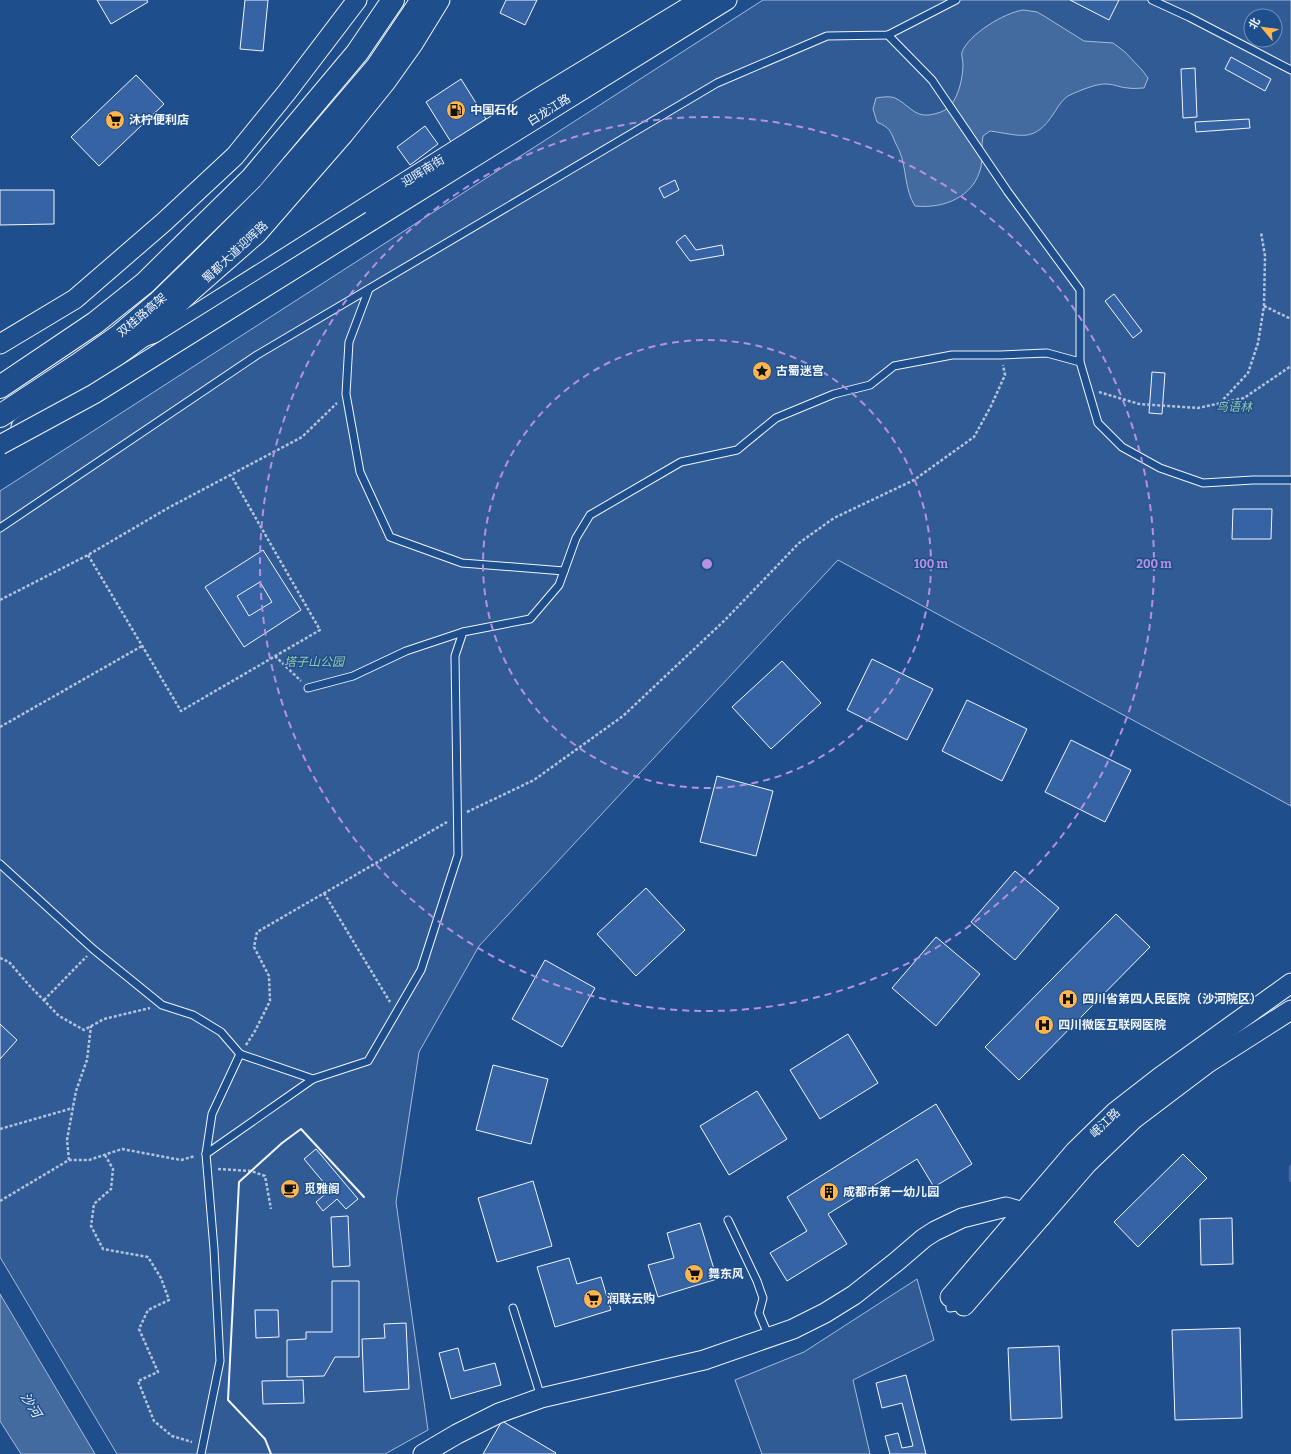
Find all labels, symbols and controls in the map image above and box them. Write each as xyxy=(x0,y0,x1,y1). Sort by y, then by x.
north arrow xyxy=(1243,8,1283,48)
text: 北 xyxy=(1246,15,1263,31)
street label: 白龙江路 xyxy=(525,91,573,129)
fuel station icon: 中国石化 xyxy=(445,99,467,121)
place label: 中国石化 xyxy=(470,103,518,117)
supermarket icon: 沐柠便利店 xyxy=(104,109,126,131)
place label: 沐柠便利店 xyxy=(129,113,189,127)
street label: 迎晖南街 xyxy=(399,152,447,190)
street label: 蜀都大道迎晖路 xyxy=(200,218,270,286)
street label: 双桂路高架 xyxy=(115,290,169,340)
place icon: 古蜀迷宫 xyxy=(751,360,773,382)
place label: 古蜀迷宫 xyxy=(776,364,824,378)
park label: 鸟语林 xyxy=(1216,400,1254,414)
centre of rings xyxy=(700,557,714,571)
text: 100 m xyxy=(914,557,949,571)
text: 200 m xyxy=(1136,557,1172,571)
park label: 塔子山公园 xyxy=(284,655,346,669)
hospital icon: 四川省第四人民医院（沙河院区） xyxy=(1057,988,1079,1010)
place label: 四川省第四人民医院（沙河院区） xyxy=(1082,992,1262,1006)
hospital icon: 四川微医互联网医院 xyxy=(1033,1014,1055,1036)
place label: 四川微医互联网医院 xyxy=(1058,1018,1166,1032)
street label: 岷江路 xyxy=(1087,1106,1123,1140)
cafe icon: 觅雅阁 xyxy=(279,1178,301,1200)
building icon: 成都市第一幼儿园 xyxy=(818,1181,840,1203)
place label: 觅雅阁 xyxy=(304,1182,340,1196)
place label: 成都市第一幼儿园 xyxy=(843,1185,939,1199)
supermarket icon: 舞东风 xyxy=(683,1263,705,1285)
place label: 舞东风 xyxy=(708,1267,744,1281)
supermarket icon: 润联云购 xyxy=(582,1288,604,1310)
place label: 润联云购 xyxy=(607,1292,655,1306)
water label: 沙河 xyxy=(18,1390,46,1423)

